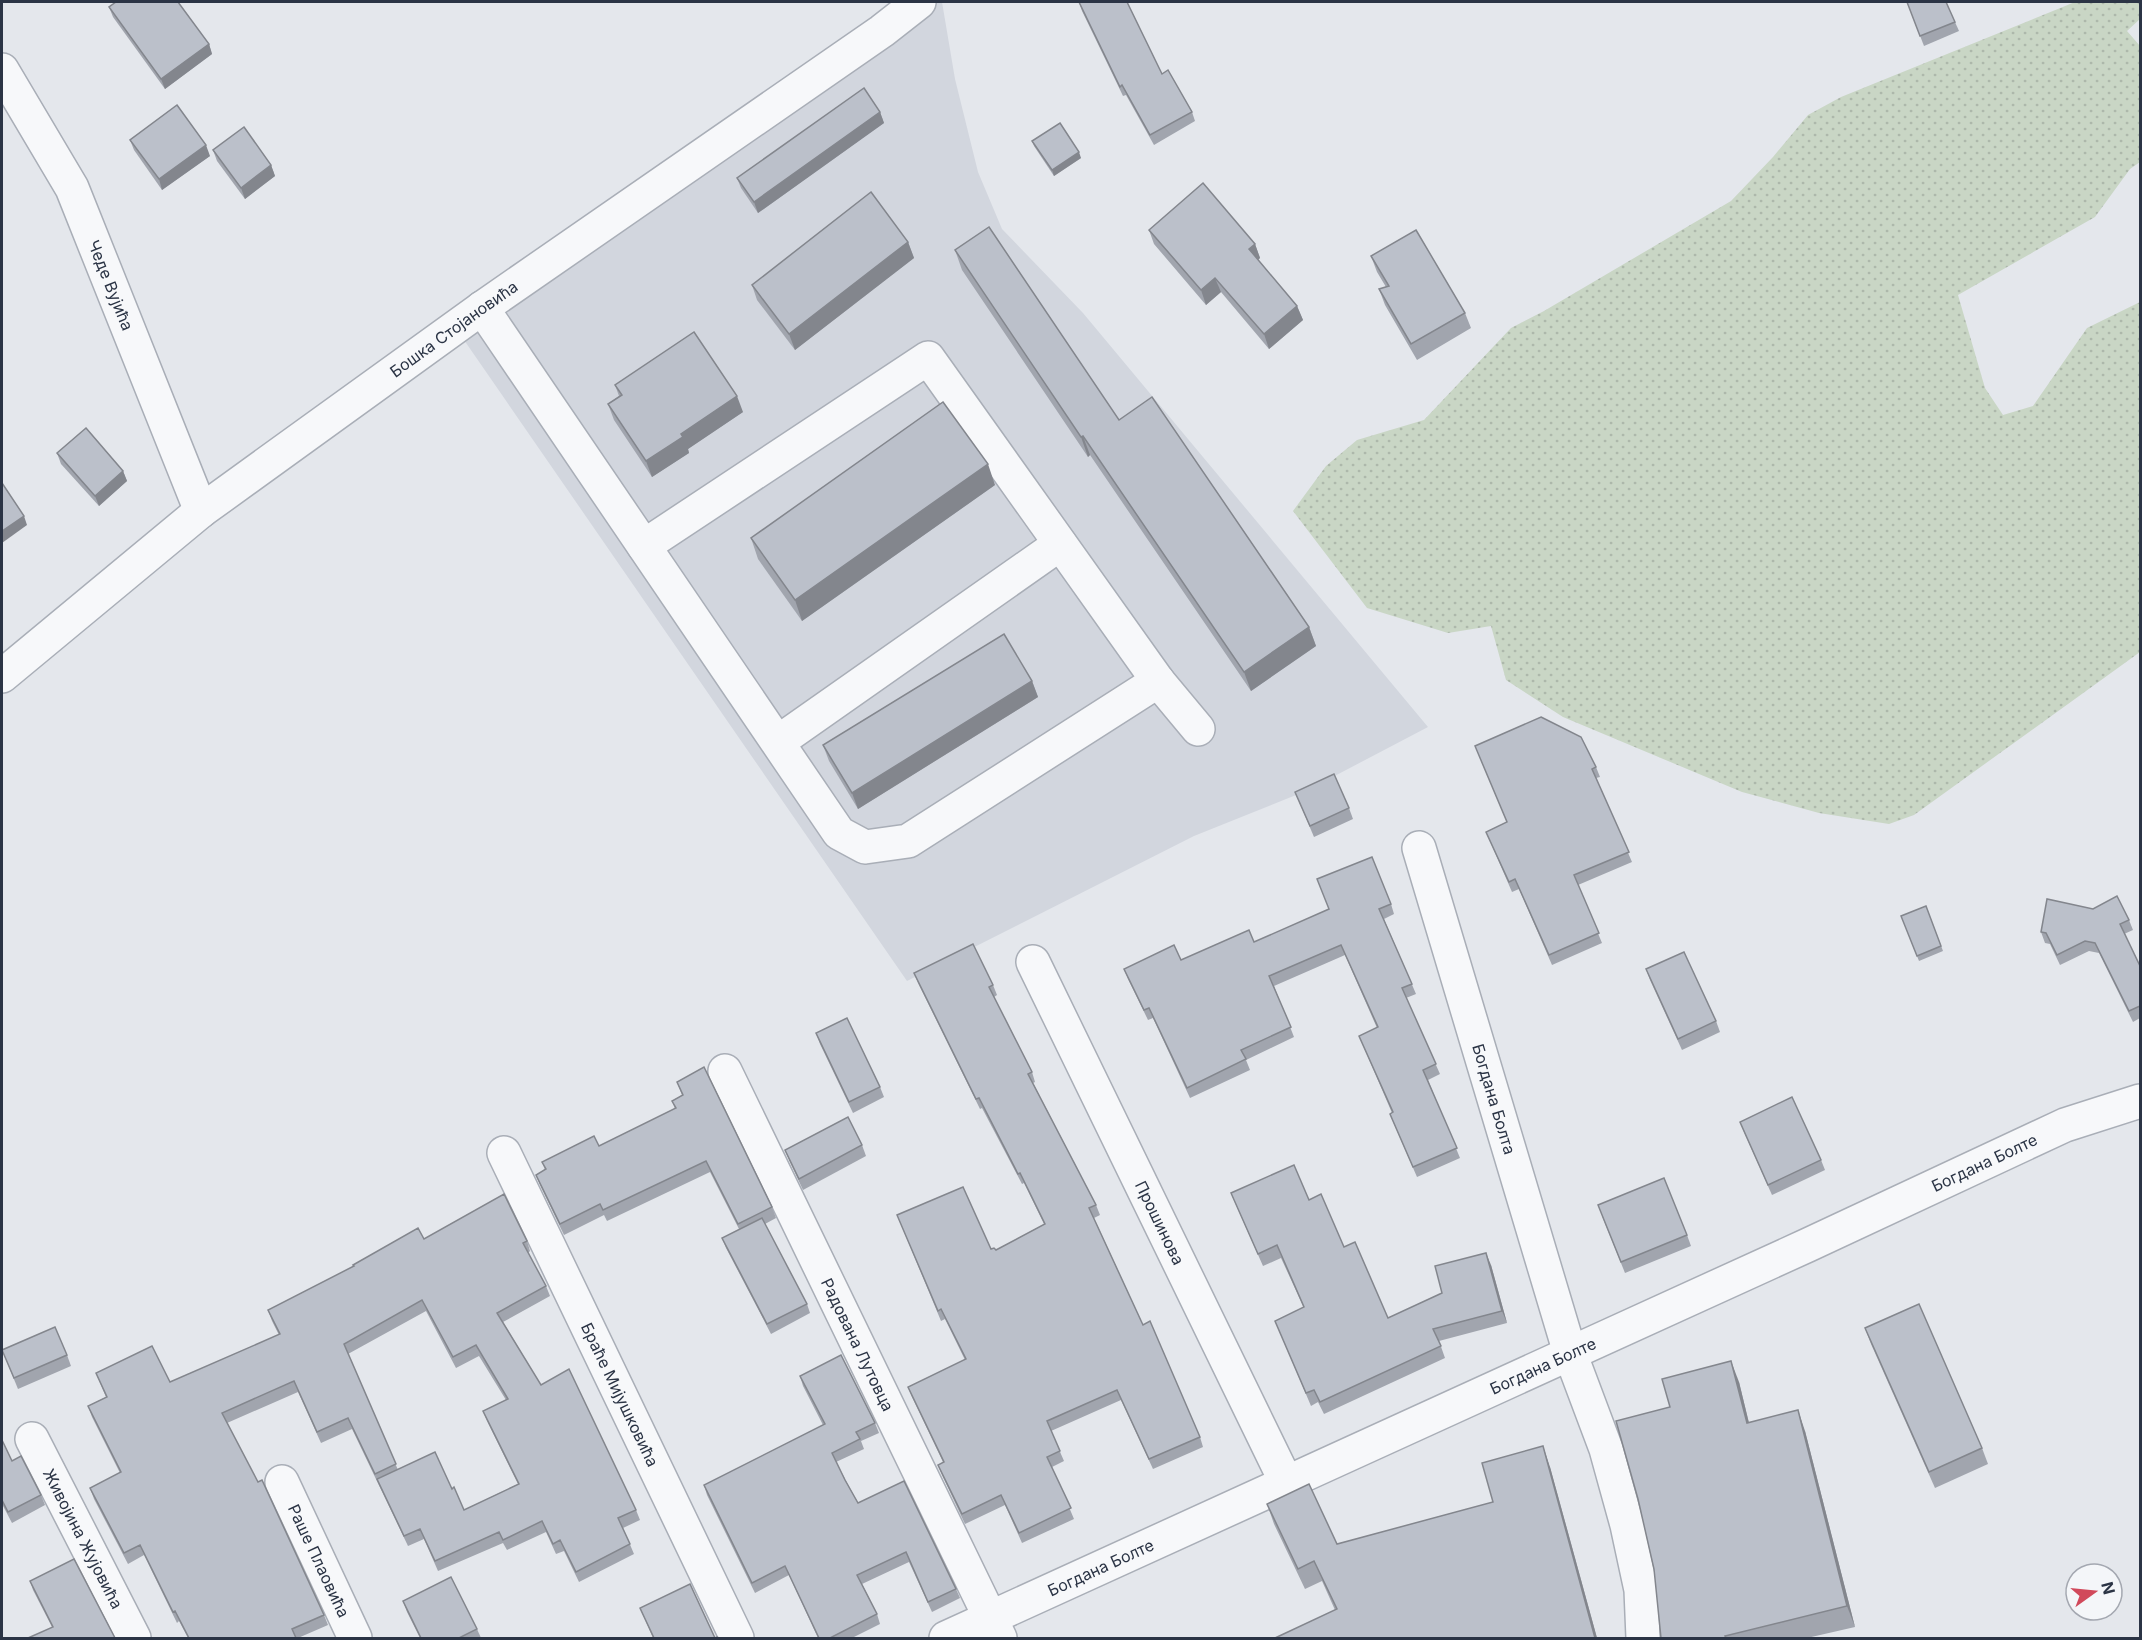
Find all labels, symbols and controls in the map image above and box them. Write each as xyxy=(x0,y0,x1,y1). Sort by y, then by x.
street label: Чеде Вујића xyxy=(84,237,138,333)
street label: Бошка Стојановића xyxy=(386,276,522,381)
street label: Богдана Болта xyxy=(1468,1041,1520,1157)
street label: Богдана Болте xyxy=(1928,1129,2040,1196)
street label: Прошинова xyxy=(1131,1177,1189,1268)
street label: Радована Лутовца xyxy=(817,1275,898,1414)
street label: Браће Мијушковића xyxy=(577,1319,663,1470)
street label: Богдана Болте xyxy=(1487,1333,1599,1399)
street label: Живојина Жујовића xyxy=(39,1465,127,1612)
street label: Раше Плаовића xyxy=(284,1501,354,1621)
street label: Богдана Болте xyxy=(1044,1535,1157,1600)
north arrow xyxy=(2064,1562,2124,1622)
text: N xyxy=(2097,1580,2120,1597)

